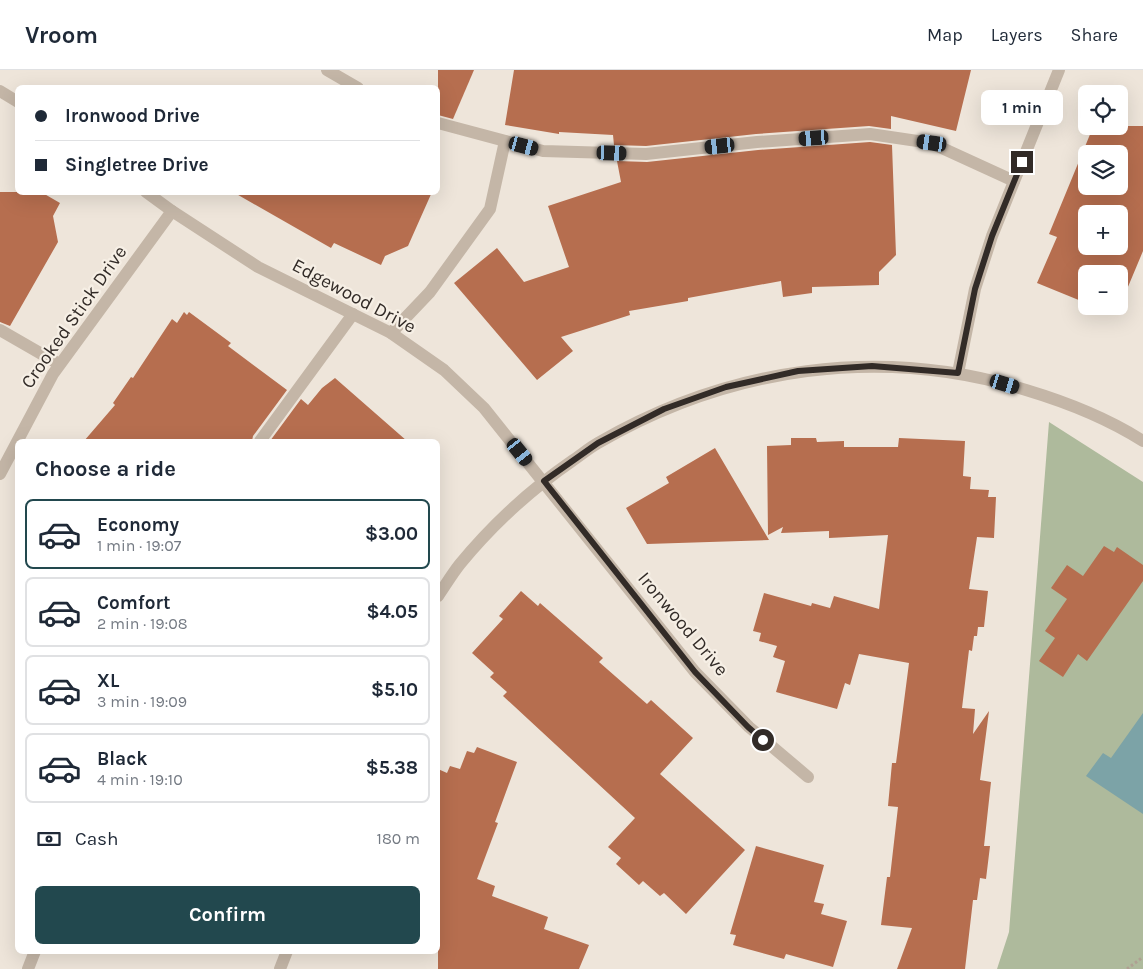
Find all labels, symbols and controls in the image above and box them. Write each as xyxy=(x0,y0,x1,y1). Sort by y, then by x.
text: Vroom xyxy=(25,21,98,49)
text: Map xyxy=(927,24,963,46)
text: Layers xyxy=(991,24,1043,46)
text: Share xyxy=(1071,24,1118,46)
map controls xyxy=(1078,85,1128,315)
button: locate xyxy=(1078,85,1128,135)
callout: 1 min xyxy=(981,89,1063,124)
text: 1 min xyxy=(1002,98,1042,117)
text: Ironwood Drive xyxy=(65,105,200,127)
car xyxy=(798,129,829,147)
car xyxy=(916,133,947,153)
car xyxy=(507,135,540,157)
car xyxy=(704,137,735,155)
car xyxy=(596,145,627,161)
button: layers xyxy=(1078,145,1128,195)
route end xyxy=(1011,151,1033,173)
text: Singletree Drive xyxy=(65,154,209,176)
button: + xyxy=(1078,205,1128,255)
street label: Crooked Stick Drive xyxy=(16,241,132,393)
street label: Edgewood Drive xyxy=(288,254,420,338)
button: − xyxy=(1078,265,1128,315)
car xyxy=(988,372,1021,396)
car xyxy=(504,436,535,468)
text: Choose a ride xyxy=(35,456,176,482)
icon: car xyxy=(37,512,82,557)
text: Economy xyxy=(97,514,179,536)
text: $3.00 xyxy=(365,523,418,545)
text: 1 min · 19:07 xyxy=(97,536,181,555)
street label: Ironwood Drive xyxy=(633,568,733,680)
icon: car xyxy=(37,590,82,635)
text: Comfort xyxy=(97,592,171,614)
text: $4.05 xyxy=(366,601,418,623)
text: 2 min · 19:08 xyxy=(97,614,188,633)
icon: car xyxy=(37,668,82,713)
text: XL xyxy=(97,670,119,692)
text: $5.10 xyxy=(371,679,418,701)
text: 3 min · 19:09 xyxy=(97,692,187,711)
route start xyxy=(752,729,774,751)
icon: car xyxy=(37,746,82,791)
text: Black xyxy=(97,748,148,770)
text: $5.38 xyxy=(366,757,418,779)
text: 4 min · 19:10 xyxy=(97,770,183,789)
icon: cash xyxy=(35,825,63,853)
text: Cash xyxy=(75,828,119,850)
text: 180 m xyxy=(377,829,420,848)
button: Confirm xyxy=(35,886,420,944)

